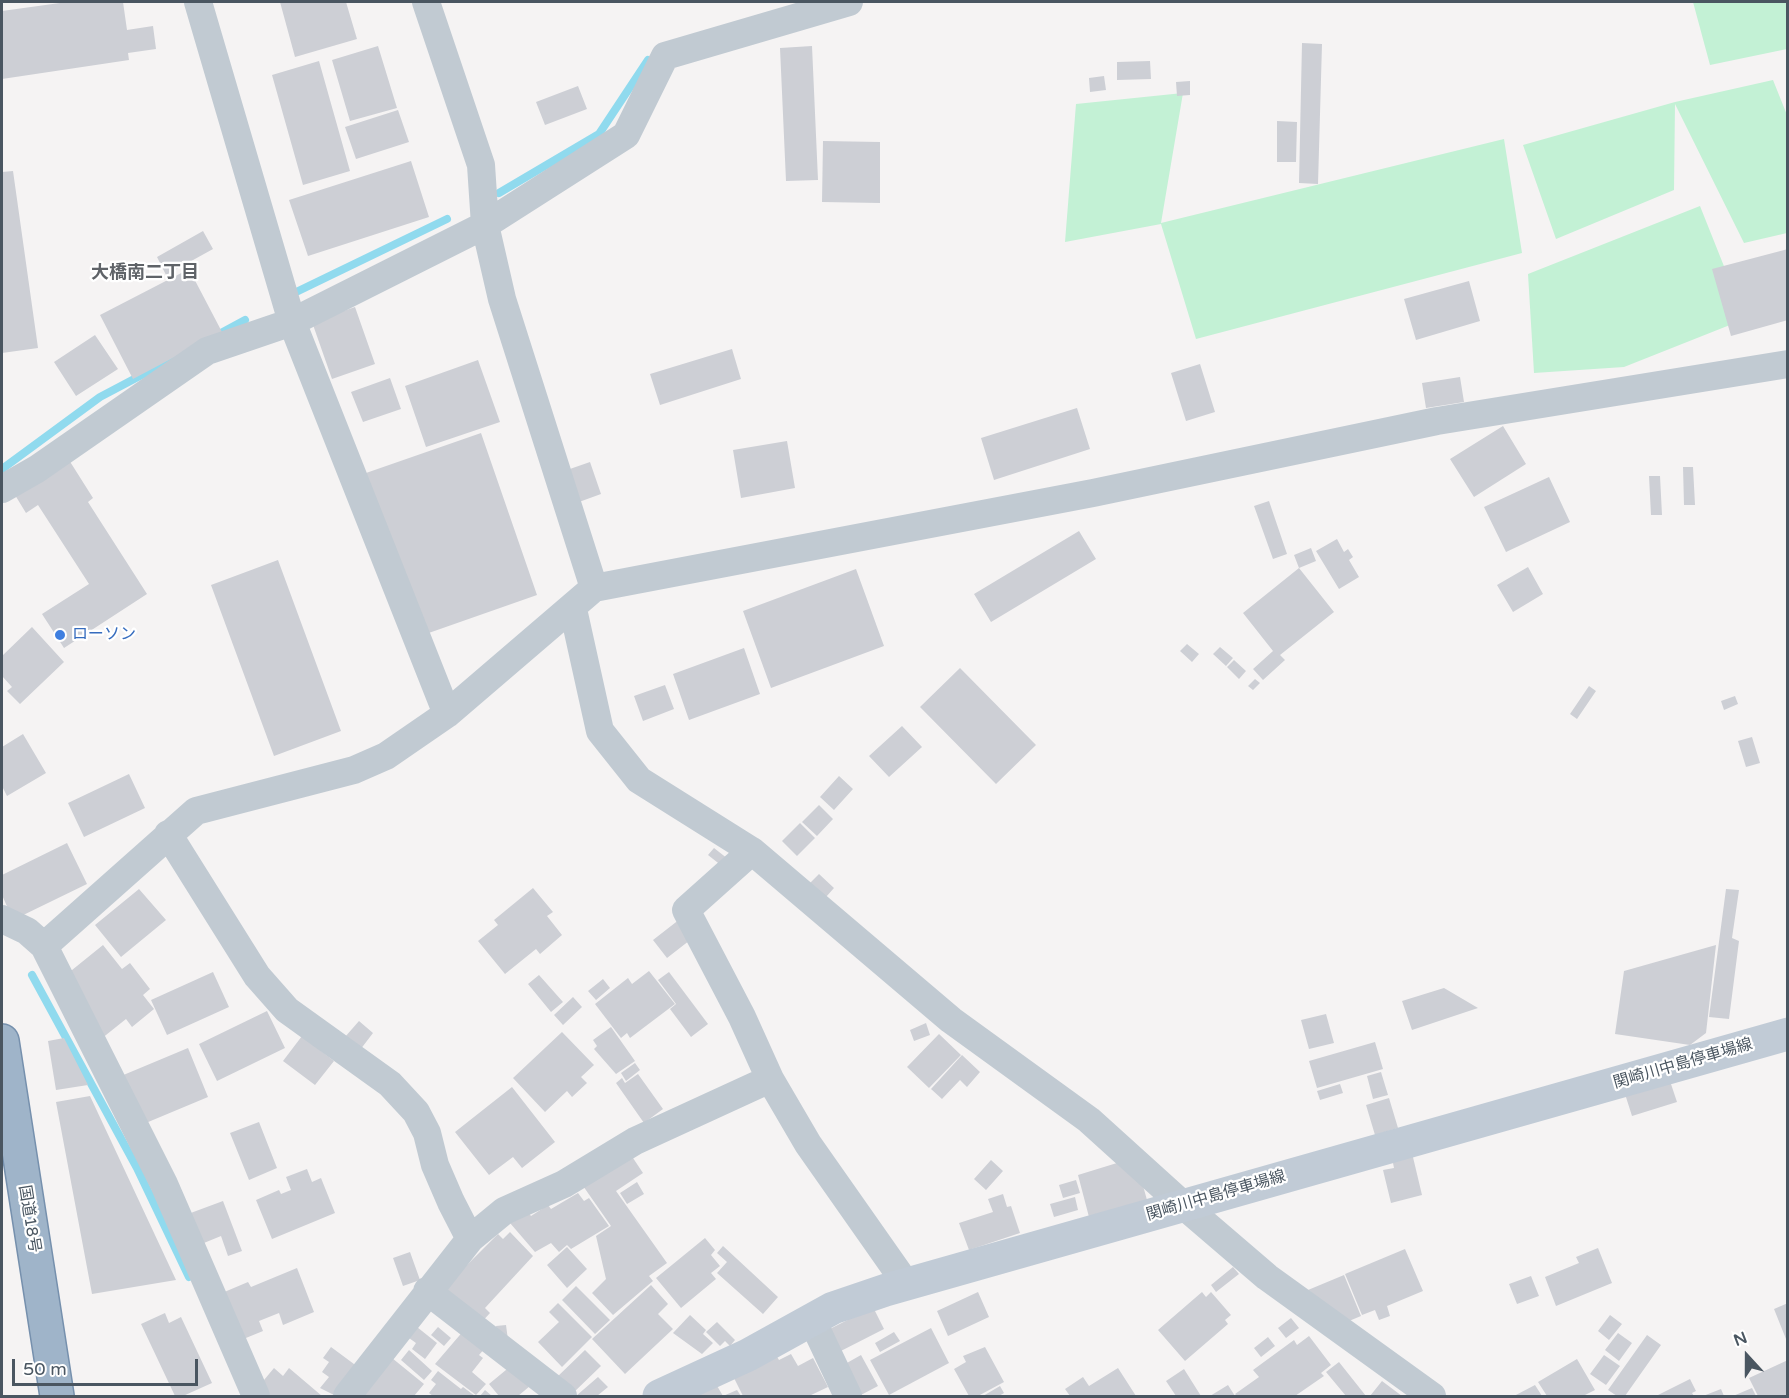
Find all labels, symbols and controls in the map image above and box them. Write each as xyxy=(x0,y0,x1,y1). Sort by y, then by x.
district label: 大橋南二丁目 xyxy=(91,262,199,284)
place label: ローソン xyxy=(72,625,136,645)
marker: ローソン xyxy=(53,628,67,642)
street label: 関崎川中島停車場線 xyxy=(1611,1035,1755,1093)
street label: 関崎川中島停車場線 xyxy=(1144,1167,1288,1225)
street label: 国道18号 xyxy=(14,1184,44,1254)
north arrow xyxy=(1717,1326,1777,1386)
text: N xyxy=(1731,1328,1750,1351)
scale bar xyxy=(15,1347,201,1385)
text: 50 m xyxy=(23,1358,67,1380)

